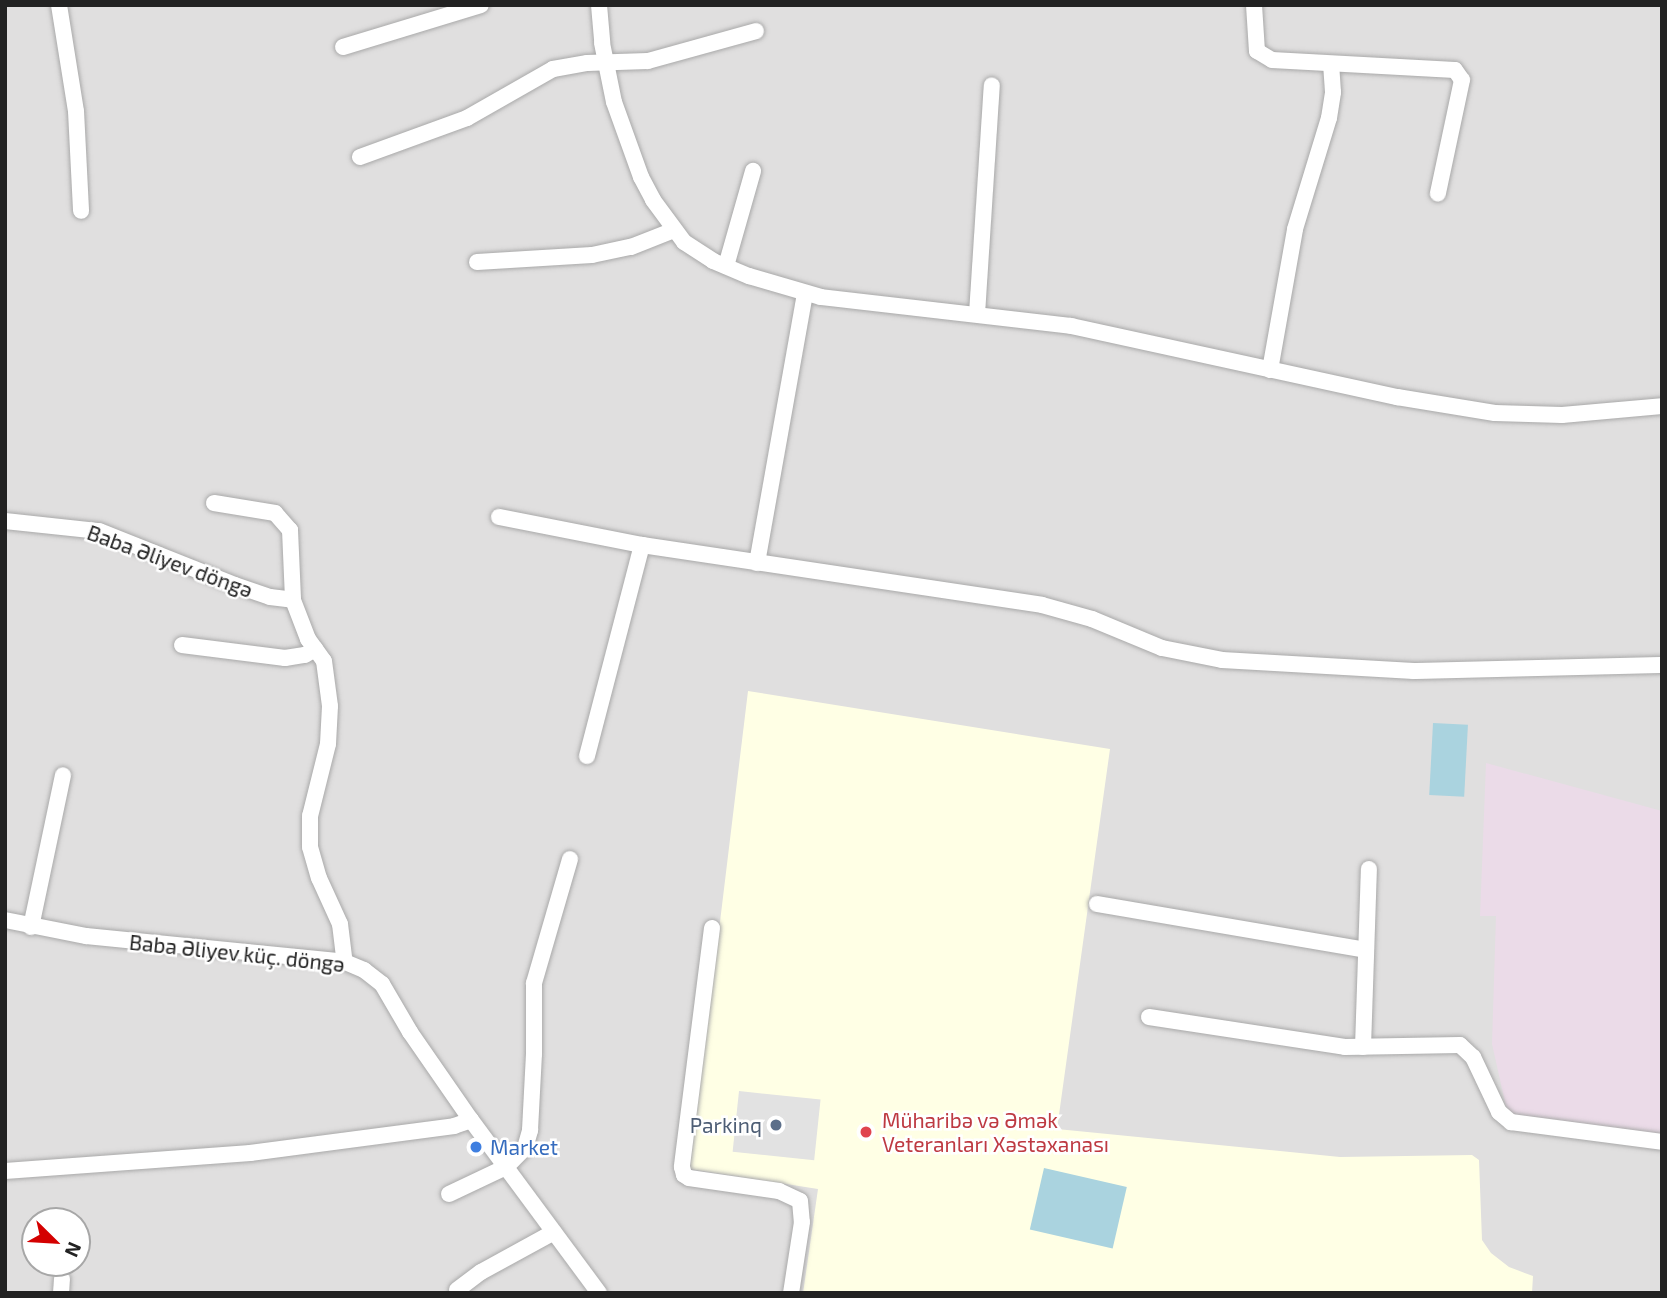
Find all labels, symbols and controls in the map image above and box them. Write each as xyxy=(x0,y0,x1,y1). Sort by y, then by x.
street label: Baba Əliyev döngə xyxy=(84,519,256,603)
street label: Baba Əliyev küç. döngə xyxy=(128,929,346,977)
place label: Müharibə və Əmək Veteranları Xəstəxanası xyxy=(882,1107,1109,1157)
place label: Parkinq xyxy=(690,1112,762,1138)
marker: Parkinq xyxy=(768,1117,784,1133)
marker: Müharibə və Əmək Veteranları Xəstəxanası xyxy=(856,1122,876,1142)
place label: Market xyxy=(490,1134,558,1160)
marker: Market xyxy=(468,1139,484,1155)
north arrow xyxy=(21,1207,91,1277)
text: N xyxy=(61,1239,87,1261)

